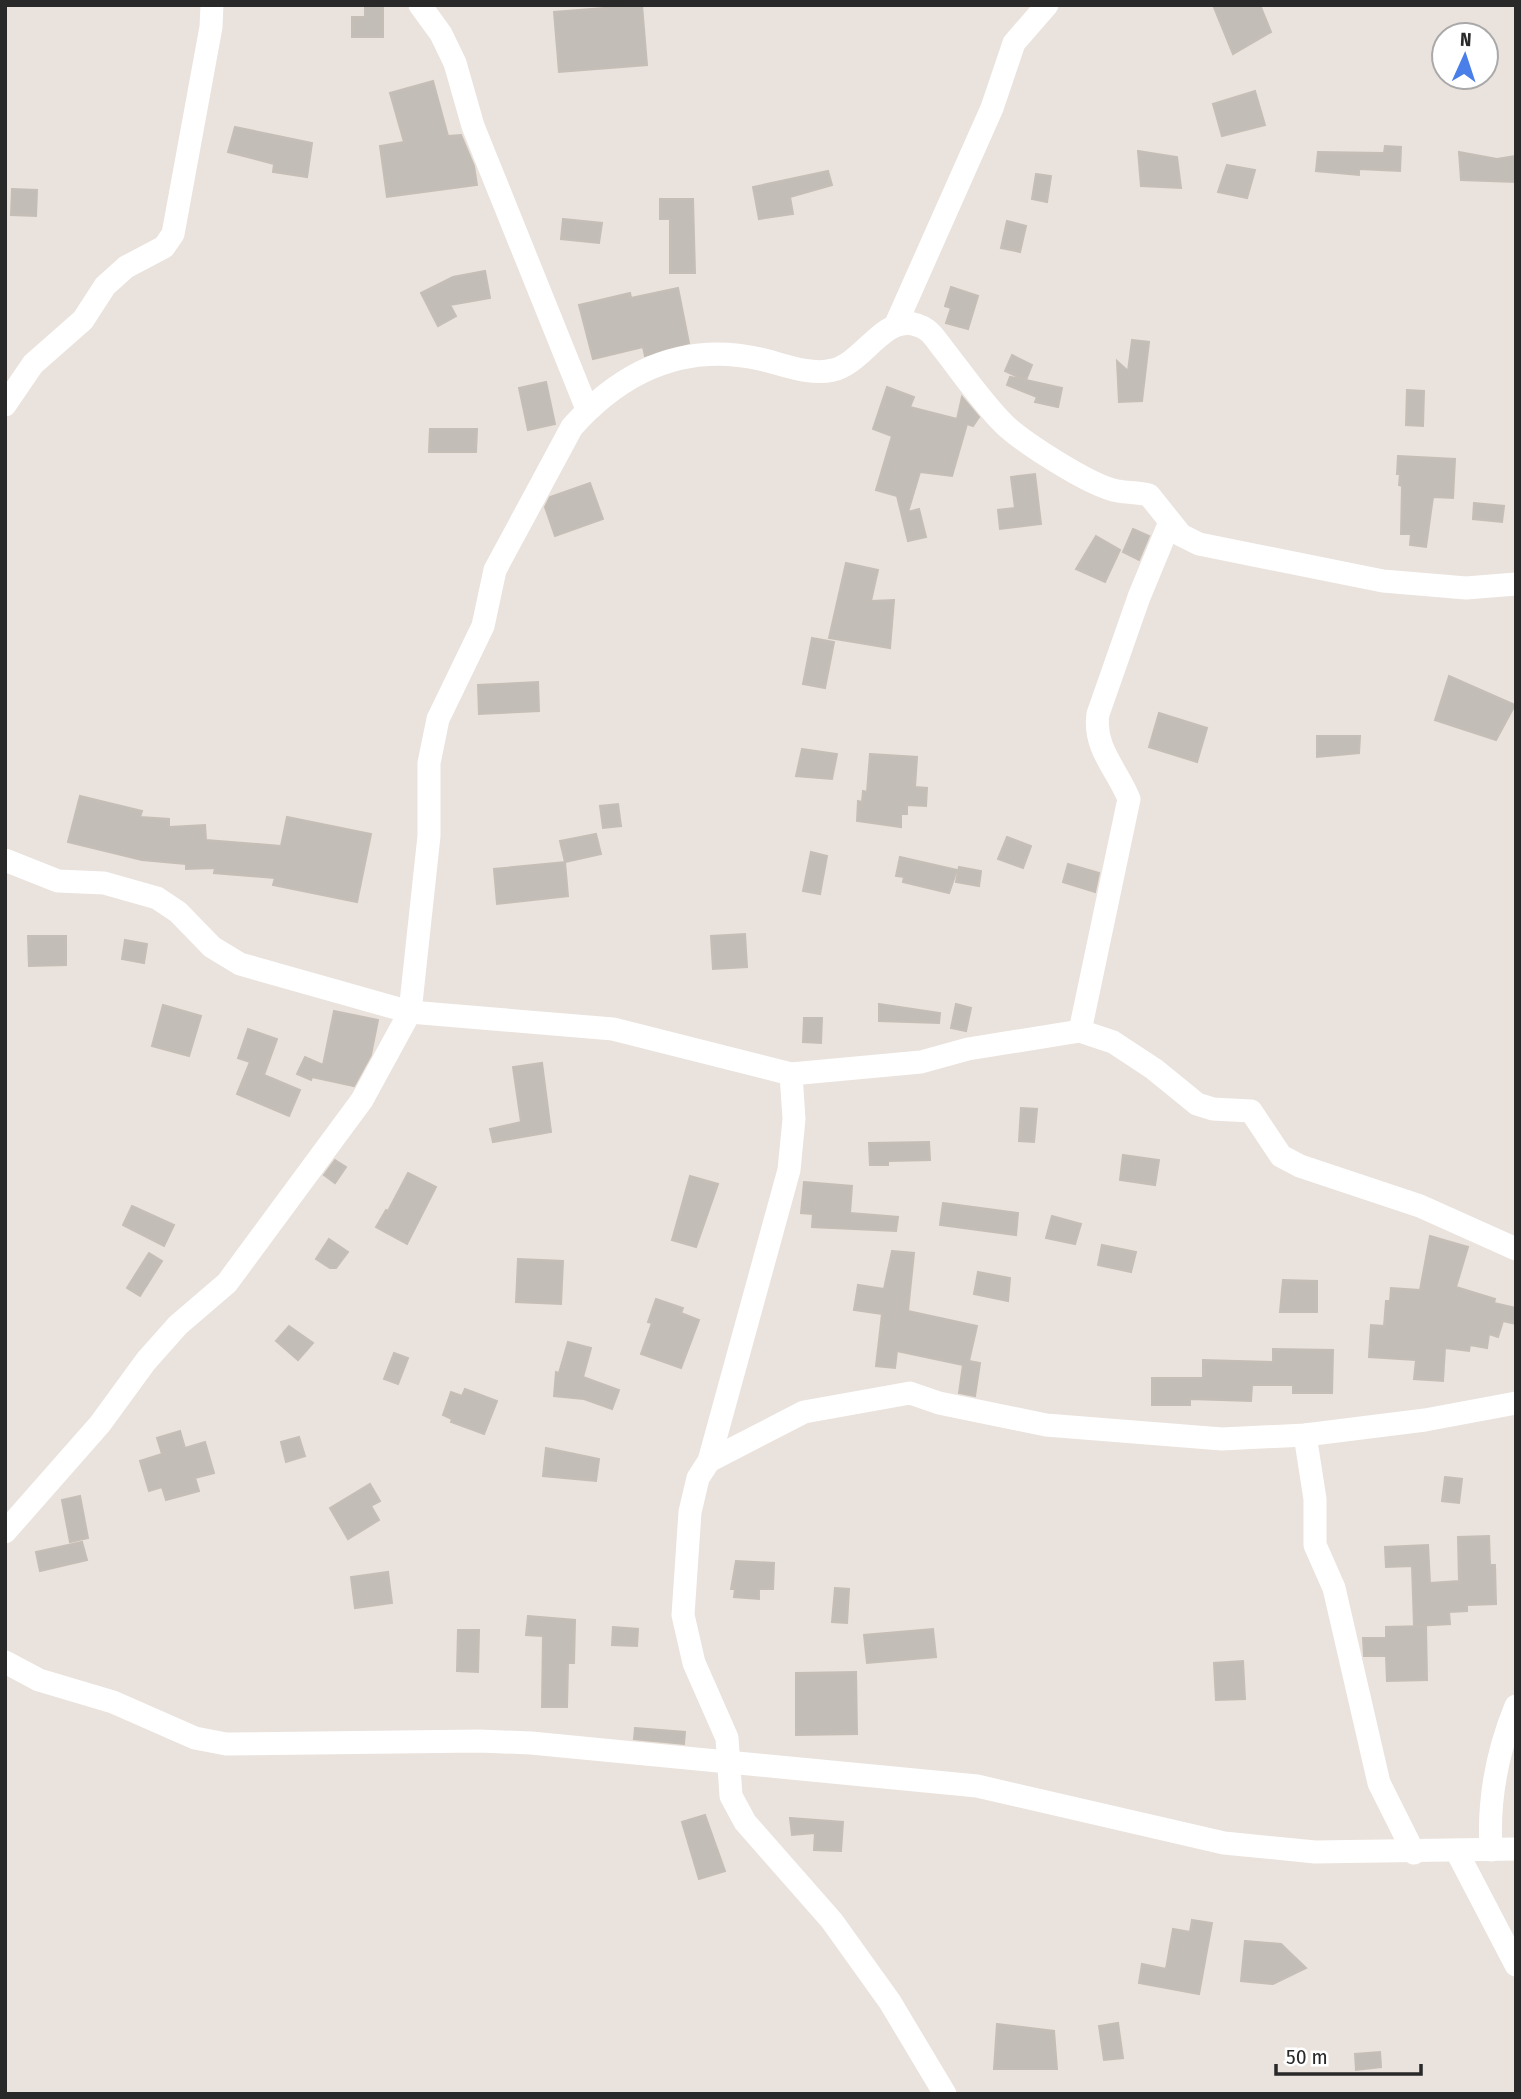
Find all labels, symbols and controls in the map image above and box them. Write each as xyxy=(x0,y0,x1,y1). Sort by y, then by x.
north arrow xyxy=(1430,21,1500,91)
text: N xyxy=(1460,28,1472,51)
scale bar xyxy=(1276,2032,1421,2076)
text: 50 m xyxy=(1286,2044,1328,2070)

